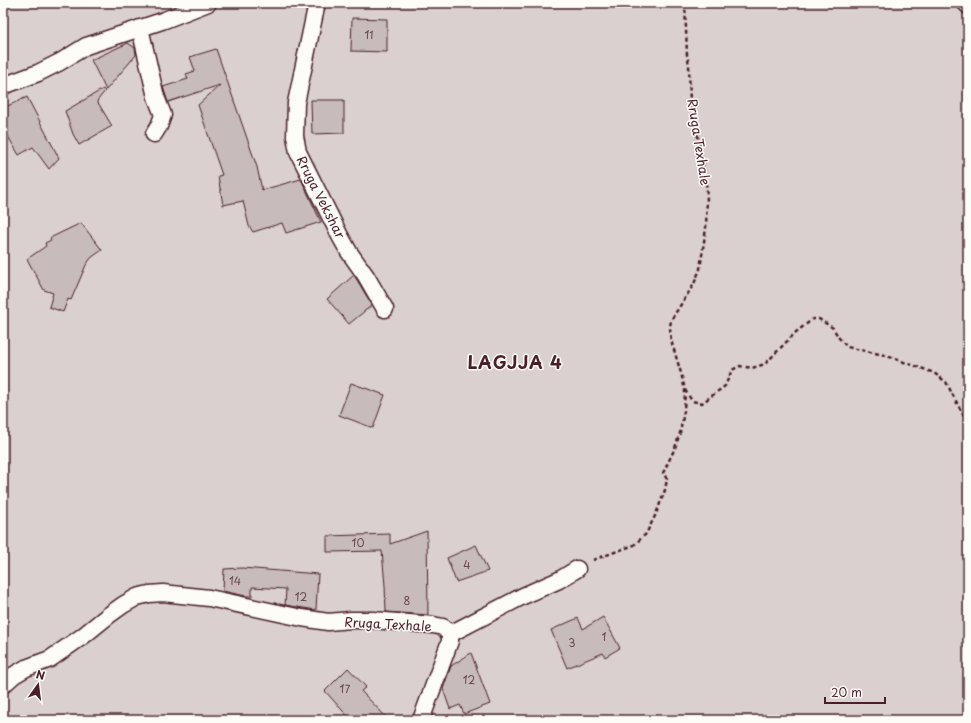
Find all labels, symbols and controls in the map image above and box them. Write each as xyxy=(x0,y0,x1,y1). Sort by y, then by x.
house number: 11 xyxy=(364,26,374,43)
street label: Rruga Texhale xyxy=(683,97,716,187)
street label: Rruga Vekshar xyxy=(292,152,351,242)
district label: LAGJJA 4 xyxy=(467,349,563,375)
house number: 10 xyxy=(352,534,364,551)
house number: 4 xyxy=(463,556,471,573)
house number: 14 xyxy=(229,572,241,589)
house number: 12 xyxy=(295,588,308,605)
house number: 8 xyxy=(404,592,411,609)
street label: Rruga Texhale xyxy=(344,612,432,635)
house number: 1 xyxy=(602,628,607,645)
house number: 3 xyxy=(568,634,576,651)
north arrow xyxy=(18,665,58,705)
text: N xyxy=(34,666,47,684)
house number: 12 xyxy=(463,671,476,688)
scale bar xyxy=(825,679,885,705)
house number: 17 xyxy=(340,680,351,697)
text: 20 m xyxy=(831,683,862,701)

